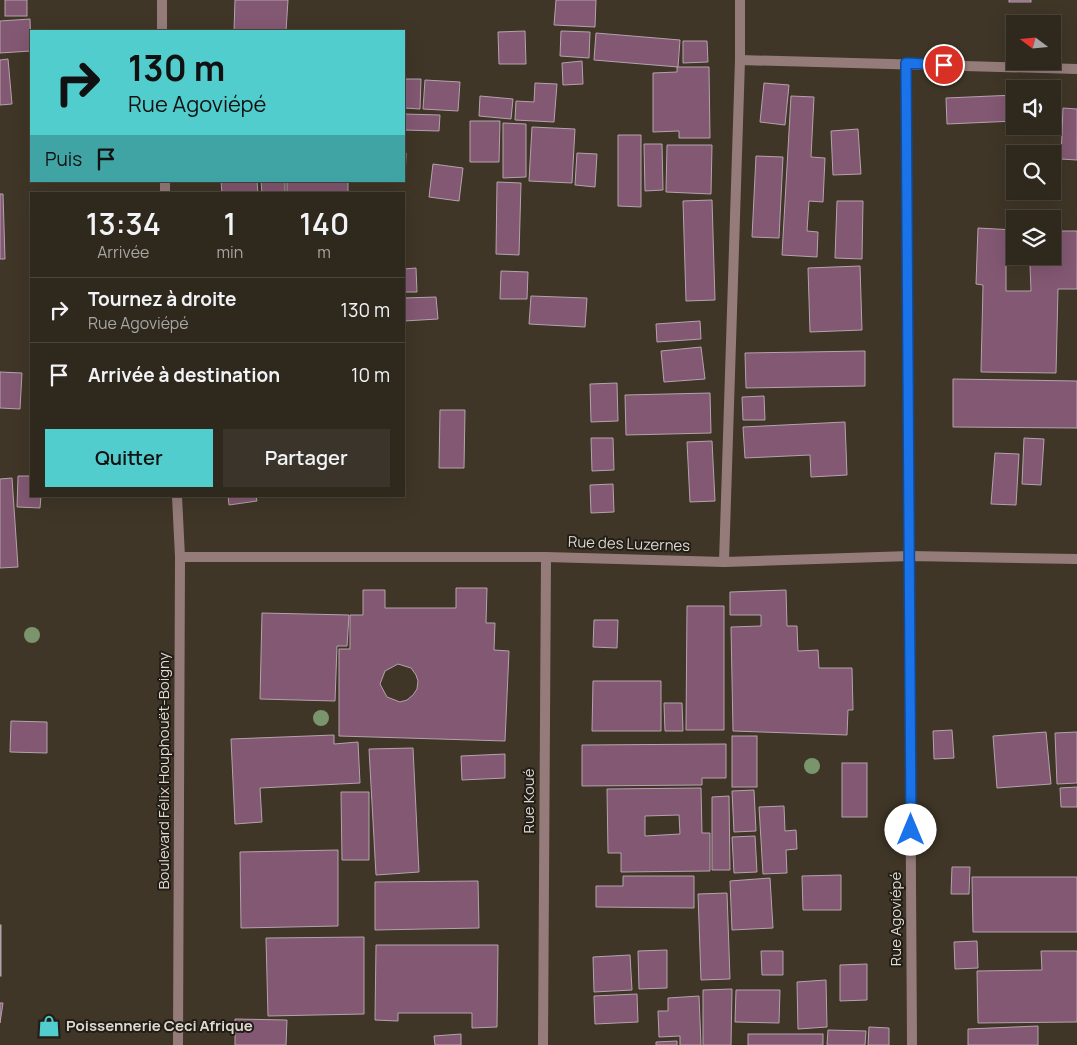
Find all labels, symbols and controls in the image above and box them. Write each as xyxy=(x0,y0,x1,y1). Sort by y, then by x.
north arrow xyxy=(1006,15,1061,70)
map controls xyxy=(1006,15,1061,265)
text: 130 m xyxy=(128,44,225,92)
pin xyxy=(923,44,965,86)
icon: right xyxy=(45,50,110,115)
icon: arrive xyxy=(930,51,958,79)
button: sound xyxy=(1006,80,1061,135)
text: Rue Agoviépé xyxy=(128,89,266,119)
icon: arrive xyxy=(92,145,120,173)
button: search xyxy=(1006,145,1061,200)
text: Puis xyxy=(45,146,82,172)
text: 13:34 xyxy=(86,203,161,244)
text: 1 xyxy=(224,203,236,244)
text: 140 xyxy=(299,203,349,244)
button: layers xyxy=(1006,210,1061,265)
text: Arrivée xyxy=(97,241,149,263)
text: min xyxy=(217,241,243,263)
text: m xyxy=(317,241,331,263)
text: Tournez à droite xyxy=(88,286,236,312)
icon: right xyxy=(45,296,73,324)
text: 130 m xyxy=(341,297,390,323)
text: Rue Agoviépé xyxy=(88,312,189,334)
icon: arrive xyxy=(45,361,73,389)
text: Arrivée à destination xyxy=(88,362,280,388)
text: 10 m xyxy=(351,362,390,388)
button: Quitter xyxy=(45,429,213,487)
button: Partager xyxy=(223,429,390,487)
street label: Rue des Luzernes xyxy=(568,531,691,556)
street label: Boulevard Félix Houphouët-Boigny xyxy=(153,652,174,890)
street label: Rue Koué xyxy=(518,768,539,834)
position arrow xyxy=(884,803,936,855)
street label: Rue Agoviépé xyxy=(885,872,906,966)
shop icon: Poissennerie Ceci Afrique xyxy=(36,1013,62,1039)
place label: Poissennerie Ceci Afrique xyxy=(66,1015,253,1036)

